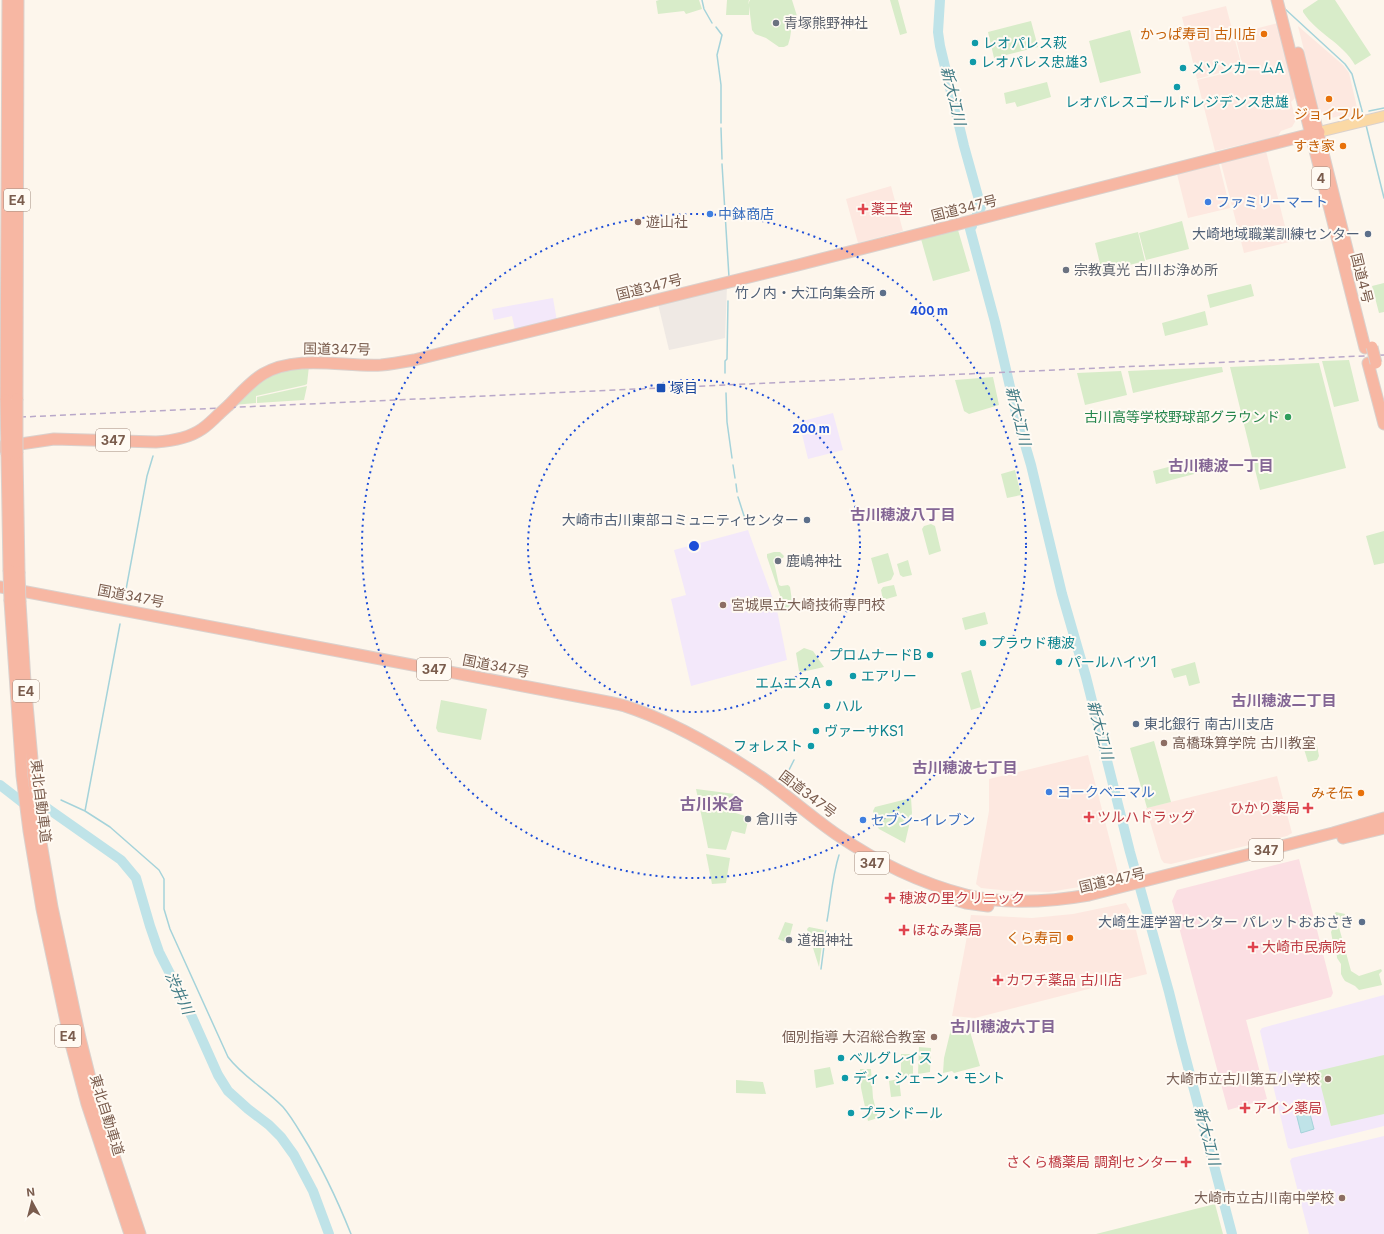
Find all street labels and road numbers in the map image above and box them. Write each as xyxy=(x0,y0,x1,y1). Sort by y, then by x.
road number: 4 xyxy=(1312,167,1330,189)
road number: E4 xyxy=(4,189,30,211)
street label: 国道347号 xyxy=(929,191,999,224)
street label: 国道4号 xyxy=(1348,251,1377,305)
street label: 国道347号 xyxy=(614,270,684,303)
street label: 国道347号 xyxy=(303,339,371,358)
road number: 347 xyxy=(96,429,130,451)
street label: 国道347号 xyxy=(96,581,166,610)
street label: 国道347号 xyxy=(461,651,531,680)
road number: 347 xyxy=(417,658,451,680)
road number: E4 xyxy=(13,680,39,702)
street label: 東北自動車道 xyxy=(28,758,55,844)
street label: 国道347号 xyxy=(776,766,840,821)
road number: 347 xyxy=(1249,839,1283,861)
road number: 347 xyxy=(855,852,889,874)
street label: 国道347号 xyxy=(1077,864,1147,895)
road number: E4 xyxy=(55,1025,81,1047)
street label: 東北自動車道 xyxy=(87,1072,128,1158)

